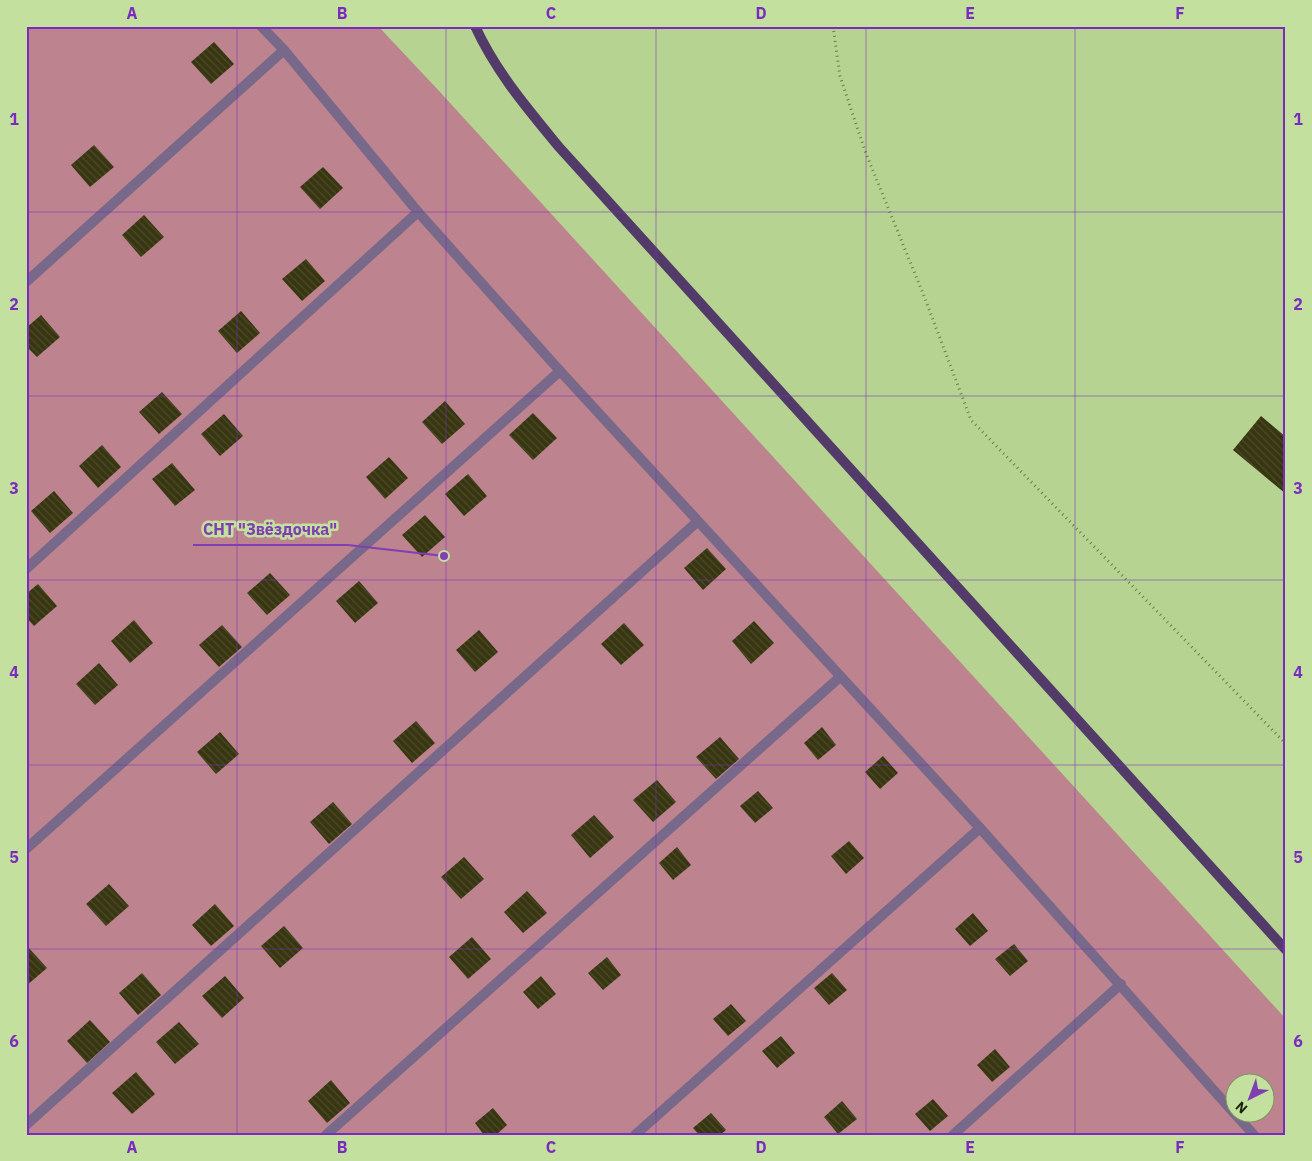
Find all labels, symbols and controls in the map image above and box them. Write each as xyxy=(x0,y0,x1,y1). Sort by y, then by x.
text: A xyxy=(127,3,138,23)
text: B xyxy=(337,3,348,23)
text: C xyxy=(546,3,556,23)
text: D xyxy=(755,3,767,23)
text: E xyxy=(965,3,975,23)
text: F xyxy=(1175,3,1185,23)
text: 1 xyxy=(9,109,19,129)
text: 1 xyxy=(1293,109,1303,129)
text: 2 xyxy=(9,294,19,314)
text: 2 xyxy=(1293,294,1303,314)
text: 3 xyxy=(9,478,19,498)
text: 3 xyxy=(1293,478,1303,498)
callout: СНТ "Звёздочка" xyxy=(193,514,348,545)
text: СНТ "Звёздочка" xyxy=(203,519,337,539)
text: 4 xyxy=(9,662,19,682)
text: 4 xyxy=(1293,662,1303,682)
text: 5 xyxy=(9,847,19,867)
text: 5 xyxy=(1293,847,1303,867)
text: 6 xyxy=(9,1031,19,1051)
text: 6 xyxy=(1293,1031,1303,1051)
north arrow xyxy=(1224,1074,1274,1124)
text: N xyxy=(1232,1098,1251,1118)
text: A xyxy=(127,1137,138,1157)
text: B xyxy=(337,1137,348,1157)
text: C xyxy=(546,1137,556,1157)
text: D xyxy=(755,1137,767,1157)
text: E xyxy=(965,1137,975,1157)
text: F xyxy=(1175,1137,1185,1157)

